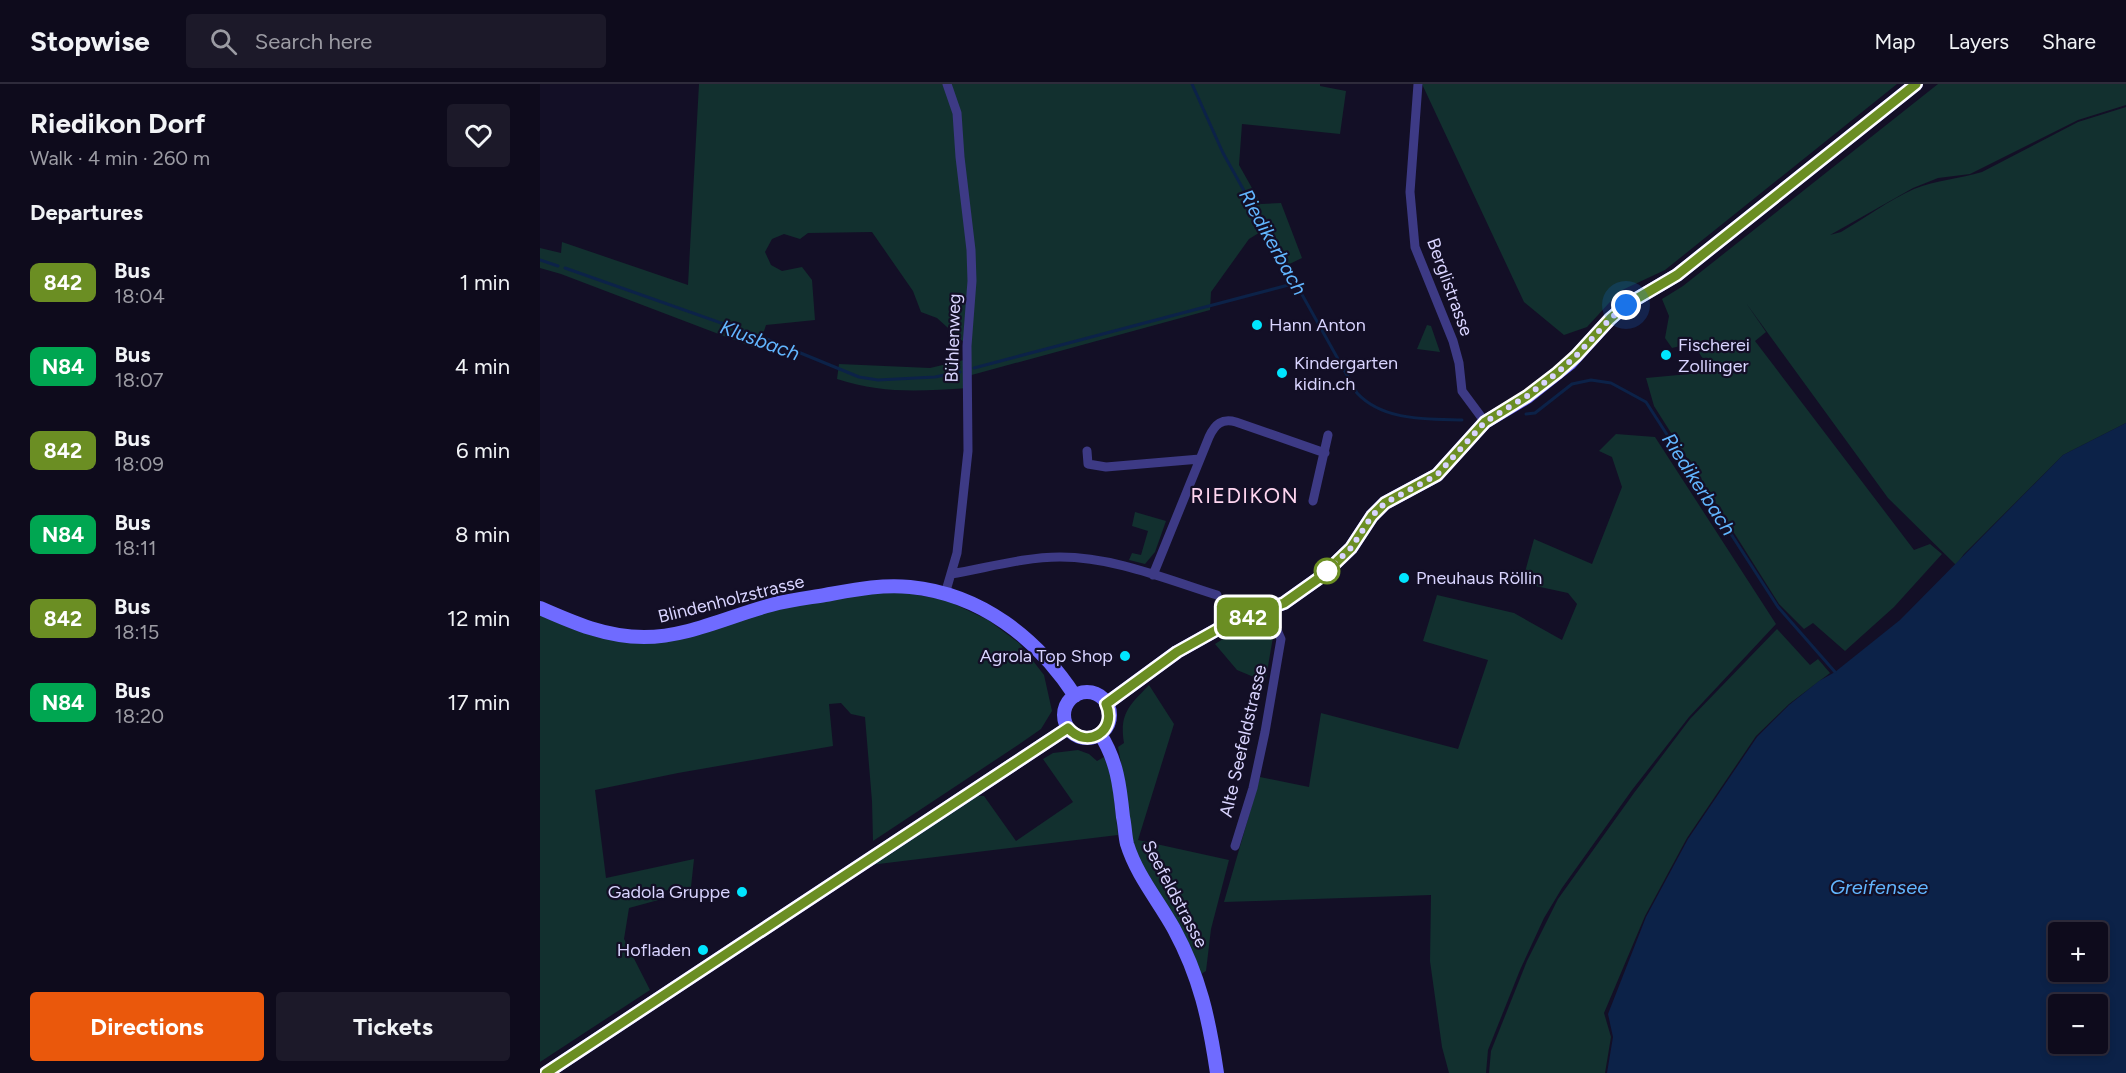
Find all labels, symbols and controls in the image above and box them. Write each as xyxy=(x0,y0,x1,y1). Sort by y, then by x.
search box xyxy=(186,14,606,68)
text: Stopwise xyxy=(30,24,150,58)
icon: search xyxy=(207,25,240,58)
text: Search here xyxy=(255,28,372,55)
text: Map xyxy=(1875,29,1915,54)
text: Layers xyxy=(1948,29,2009,54)
text: Share xyxy=(2042,29,2096,54)
button: heart xyxy=(447,104,510,167)
text: Riedikon Dorf xyxy=(30,106,206,140)
text: Walk · 4 min · 260 m xyxy=(30,146,210,170)
water label: Riedikerbach xyxy=(1234,185,1312,299)
text: Departures xyxy=(30,199,143,226)
street label: Berglistrasse xyxy=(1422,235,1478,339)
text: Bus xyxy=(114,257,150,284)
text: 1 min xyxy=(459,269,510,296)
text: 842 xyxy=(44,270,82,295)
text: 18:04 xyxy=(114,284,165,308)
your location xyxy=(1611,290,1641,320)
street label: Bühlenweg xyxy=(940,293,966,383)
place label: Hann Anton xyxy=(1269,314,1366,336)
water label: Klusbach xyxy=(717,315,803,365)
marker: Hann Anton xyxy=(1250,318,1264,332)
place label: Fischerei Zollinger xyxy=(1678,334,1750,377)
text: Bus xyxy=(114,341,151,368)
marker: Fischerei Zollinger xyxy=(1659,348,1673,362)
place label: Kindergarten kidin.ch xyxy=(1294,352,1398,395)
text: 4 min xyxy=(455,353,510,380)
text: N84 xyxy=(42,354,84,379)
marker: Kindergarten kidin.ch xyxy=(1275,366,1289,380)
text: 18:07 xyxy=(114,368,164,392)
text: Bus xyxy=(114,425,150,452)
water label: Riedikerbach xyxy=(1657,428,1741,540)
text: 6 min xyxy=(456,437,510,464)
text: 842 xyxy=(44,438,82,463)
text: 18:09 xyxy=(114,452,164,476)
district label: RIEDIKON xyxy=(1191,483,1299,508)
text: Bus xyxy=(114,509,151,536)
text: 8 min xyxy=(455,521,510,548)
text: N84 xyxy=(42,522,84,547)
text: 18:11 xyxy=(114,536,157,560)
unlabelled marker xyxy=(1314,558,1340,584)
place label: Pneuhaus Röllin xyxy=(1416,567,1542,589)
street label: Blindenholzstrasse xyxy=(656,570,807,628)
marker: Pneuhaus Röllin xyxy=(1397,571,1411,585)
text: Bus xyxy=(114,593,150,620)
line badge: 842 xyxy=(1214,598,1282,636)
text: 12 min xyxy=(447,605,510,632)
text: 842 xyxy=(1229,605,1267,630)
text: 842 xyxy=(44,606,82,631)
text: 18:15 xyxy=(114,620,159,644)
place label: Agrola Top Shop xyxy=(980,645,1113,667)
marker: Agrola Top Shop xyxy=(1118,649,1132,663)
street label: Alte Seefeldstrasse xyxy=(1215,662,1271,819)
text: Bus xyxy=(114,677,151,704)
text: 17 min xyxy=(448,689,510,716)
text: N84 xyxy=(42,690,84,715)
text: 18:20 xyxy=(114,704,164,728)
street label: Seefeldstrasse xyxy=(1137,836,1213,952)
water label: Greifensee xyxy=(1830,875,1928,899)
place label: Gadola Gruppe xyxy=(608,881,730,903)
marker: Gadola Gruppe xyxy=(735,885,749,899)
map controls xyxy=(2048,922,2108,1054)
button: + xyxy=(2048,922,2108,982)
place label: Hofladen xyxy=(617,939,691,961)
marker: Hofladen xyxy=(696,943,710,957)
button: Directions xyxy=(30,992,264,1061)
button: Tickets xyxy=(276,992,510,1061)
button: − xyxy=(2048,994,2108,1054)

